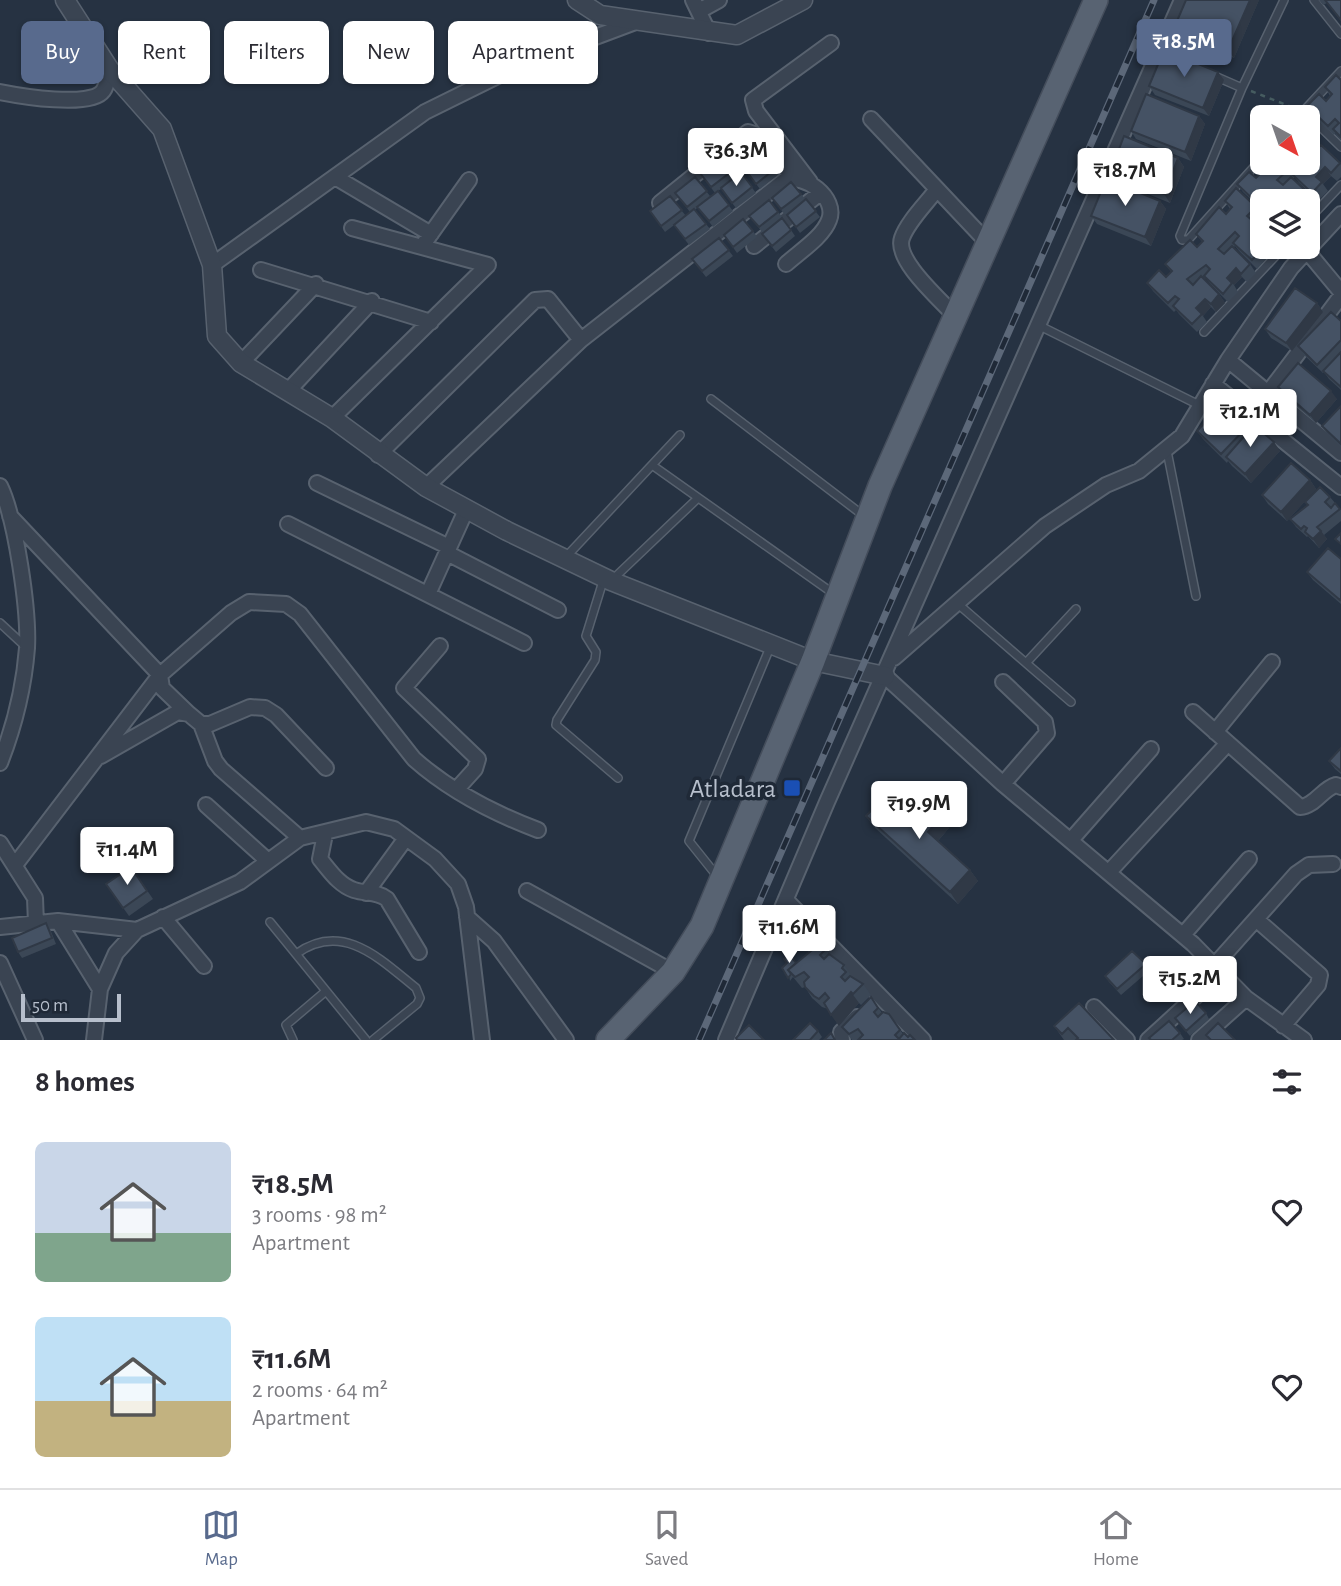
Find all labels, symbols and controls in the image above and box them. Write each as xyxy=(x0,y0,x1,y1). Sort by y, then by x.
pin: ₹18.5M xyxy=(1127,20,1241,79)
chip: Buy xyxy=(21,21,104,84)
chip: Rent xyxy=(118,21,210,84)
chip: Filters xyxy=(224,21,329,84)
chip: New xyxy=(343,21,434,84)
chip: Apartment xyxy=(448,21,598,84)
text: ₹18.5M xyxy=(1153,30,1215,53)
north arrow xyxy=(1250,105,1320,175)
map controls xyxy=(1250,105,1320,259)
pin: ₹36.3M xyxy=(679,128,793,188)
text: ₹36.3M xyxy=(704,139,768,162)
pin: ₹18.7M xyxy=(1068,148,1182,208)
text: ₹18.7M xyxy=(1094,159,1156,182)
button: layers xyxy=(1250,189,1320,259)
pin: ₹12.1M xyxy=(1193,390,1307,449)
text: ₹12.1M xyxy=(1220,400,1280,423)
place label: Atladara xyxy=(689,776,776,802)
marker: Atladara xyxy=(782,778,802,798)
pin: ₹19.9M xyxy=(862,782,976,841)
text: ₹19.9M xyxy=(887,792,951,815)
pin: ₹11.4M xyxy=(70,828,184,887)
text: ₹11.4M xyxy=(96,838,158,861)
pin: ₹11.6M xyxy=(732,906,846,965)
text: ₹11.6M xyxy=(759,916,819,939)
pin: ₹15.2M xyxy=(1133,956,1247,1016)
text: ₹15.2M xyxy=(1159,967,1221,990)
scale bar xyxy=(21,991,121,1023)
text: 50 m xyxy=(32,996,68,1015)
icon: filters xyxy=(1268,1063,1306,1101)
text: 8 homes xyxy=(35,1067,135,1097)
text: ₹18.5M xyxy=(252,1169,334,1199)
icon: home xyxy=(91,1170,175,1254)
icon: heart xyxy=(1268,1193,1306,1231)
text: 3 rooms · 98 m² xyxy=(252,1204,387,1227)
text: Apartment xyxy=(252,1232,350,1255)
text: ₹11.6M xyxy=(252,1344,331,1374)
icon: home xyxy=(91,1345,175,1429)
icon: heart xyxy=(1268,1368,1306,1406)
text: 2 rooms · 64 m² xyxy=(252,1379,388,1402)
text: Apartment xyxy=(252,1407,350,1430)
tab: Map xyxy=(202,1506,240,1571)
tab: Saved xyxy=(645,1506,688,1571)
tab: Home xyxy=(1093,1506,1139,1571)

